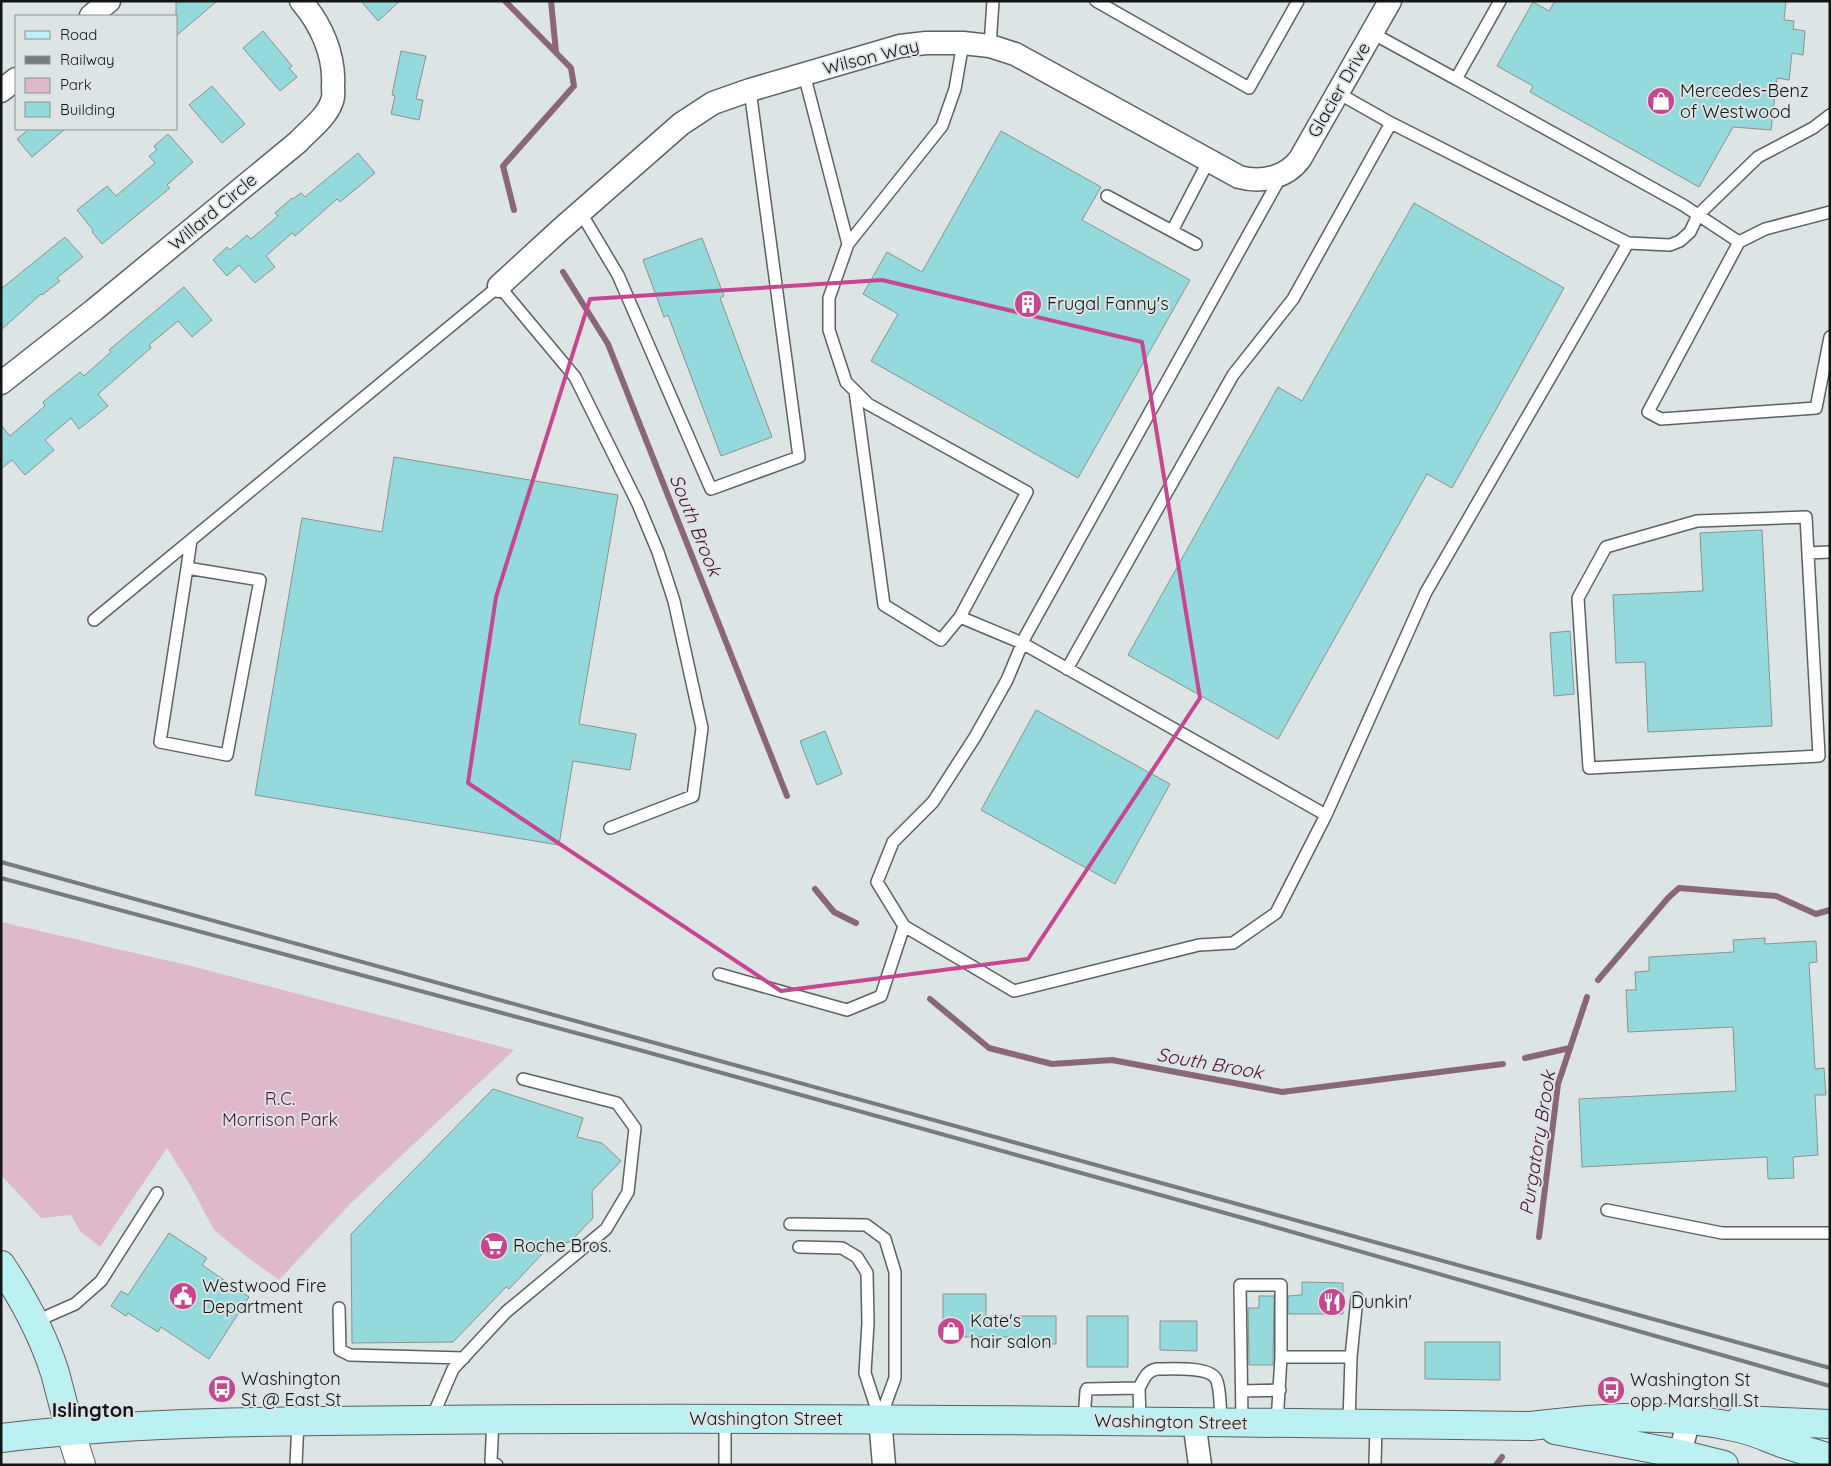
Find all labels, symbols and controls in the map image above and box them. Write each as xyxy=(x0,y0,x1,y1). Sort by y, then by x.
legend xyxy=(15,15,178,130)
text: Road xyxy=(60,25,97,44)
street label: Wilson Way xyxy=(820,33,921,80)
street label: Glacier Drive xyxy=(1302,38,1375,141)
text: Railway xyxy=(60,50,115,69)
text: Park xyxy=(60,75,92,94)
place label: Mercedes-Benz of Westwood xyxy=(1680,79,1809,123)
shop icon: Mercedes-Benz of Westwood xyxy=(1646,86,1676,116)
text: Building xyxy=(60,100,115,119)
street label: Willard Circle xyxy=(164,168,262,255)
building icon: Frugal Fanny's xyxy=(1013,289,1043,319)
place label: Frugal Fanny's xyxy=(1047,292,1169,315)
water label: South Brook xyxy=(665,471,728,581)
water label: South Brook xyxy=(1155,1042,1267,1084)
water label: Purgatory Brook xyxy=(1514,1067,1561,1217)
park label: R.C. Morrison Park xyxy=(222,1087,338,1131)
supermarket icon: Roche Bros. xyxy=(479,1231,509,1261)
place label: Roche Bros. xyxy=(513,1234,611,1257)
place label: Westwood Fire Department xyxy=(202,1274,326,1318)
public building icon: Westwood Fire Department xyxy=(168,1281,198,1311)
restaurant icon: Dunkin' xyxy=(1317,1287,1347,1317)
place label: Dunkin' xyxy=(1351,1290,1412,1313)
place label: Kate's hair salon xyxy=(970,1309,1052,1353)
shop icon: Kate's hair salon xyxy=(936,1316,966,1346)
place label: Washington St @ East St xyxy=(241,1367,341,1411)
place label: Washington St opp Marshall St xyxy=(1630,1368,1759,1412)
bus stop icon: Washington St @ East St xyxy=(207,1374,237,1404)
bus stop icon: Washington St opp Marshall St xyxy=(1596,1375,1626,1405)
district label: Islington xyxy=(52,1397,134,1422)
street label: Washington Street xyxy=(689,1407,843,1430)
street label: Washington Street xyxy=(1094,1409,1248,1434)

